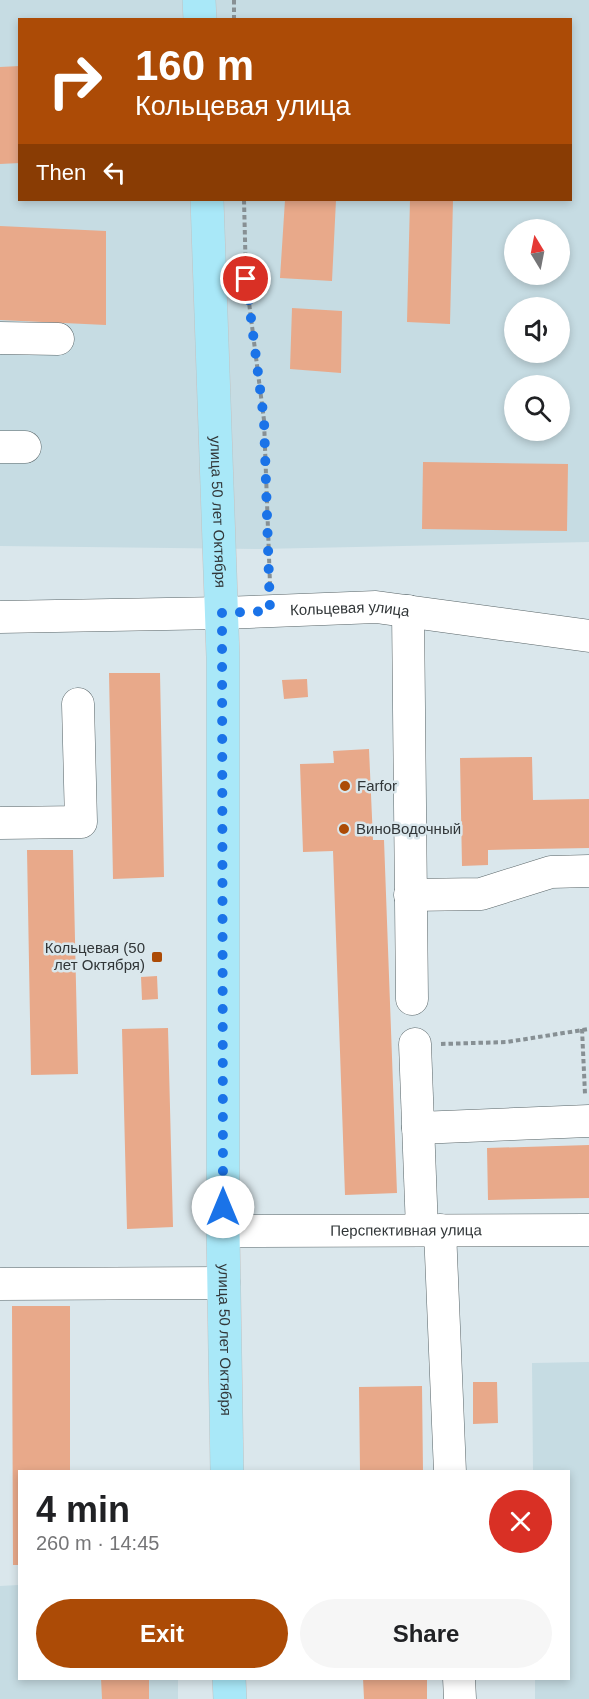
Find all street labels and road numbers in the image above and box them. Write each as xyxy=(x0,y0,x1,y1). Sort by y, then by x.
street label: улица 50 лет Октября xyxy=(207,435,230,588)
street label: Кольцевая улица xyxy=(290,598,411,620)
street label: Перспективная улица xyxy=(330,1221,482,1239)
street label: улица 50 лет Октября xyxy=(216,1263,235,1416)

